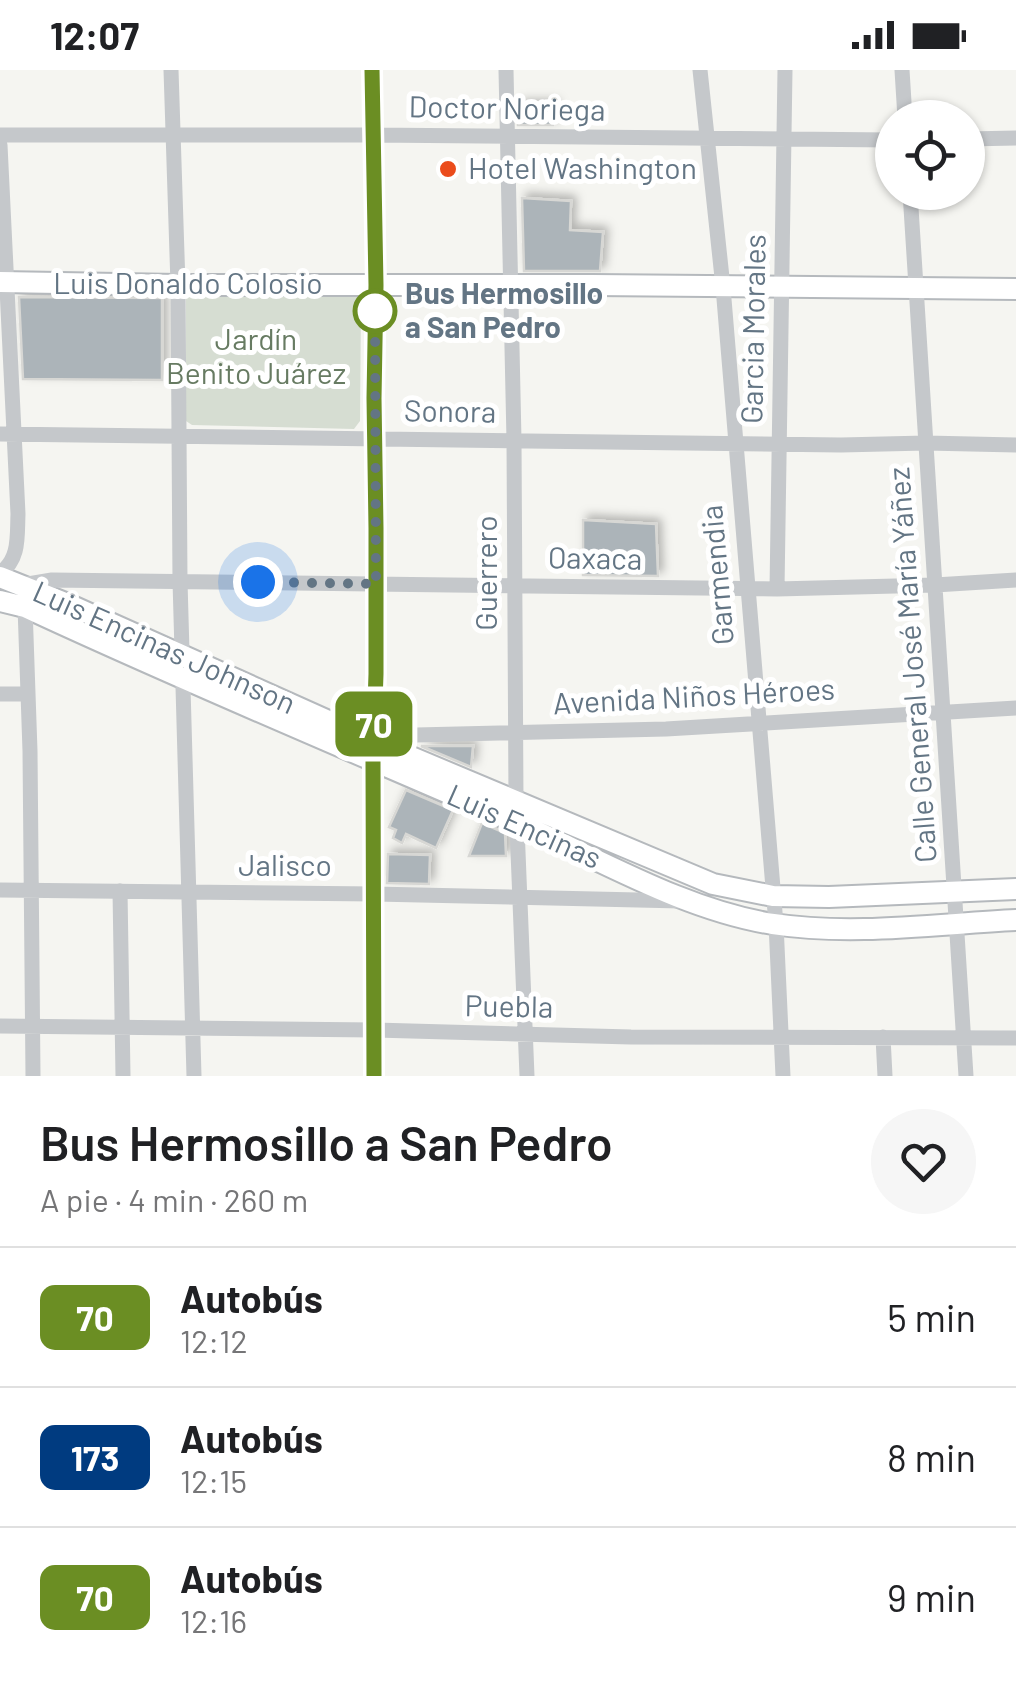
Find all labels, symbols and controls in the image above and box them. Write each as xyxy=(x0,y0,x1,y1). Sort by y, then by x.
text: 12:07 xyxy=(50,12,139,58)
street label: Doctor Noriega xyxy=(408,87,606,127)
map controls xyxy=(875,100,985,210)
button: locate xyxy=(875,100,985,210)
place label: Hotel Washington xyxy=(468,149,697,185)
marker: Hotel Washington xyxy=(437,158,459,180)
street label: Garcia Morales xyxy=(732,234,772,424)
street label: Luis Donaldo Colosio xyxy=(53,264,323,300)
place label: Bus Hermosillo a San Pedro xyxy=(405,274,603,344)
marker: Bus Hermosillo a San Pedro xyxy=(354,290,396,332)
park label: Jardín Benito Juárez xyxy=(166,320,346,390)
street label: Sonora xyxy=(404,391,497,429)
street label: Calle General José María Yáñez xyxy=(879,466,943,864)
street label: Garmendia xyxy=(692,504,740,647)
street label: Guerrero xyxy=(467,515,503,631)
street label: Oaxaca xyxy=(548,538,643,576)
your location xyxy=(233,557,283,607)
street label: Luis Encinas Johnson xyxy=(28,572,302,720)
street label: Avenida Niños Héroes xyxy=(552,670,836,720)
line badge: 70 xyxy=(329,692,419,756)
text: 70 xyxy=(355,703,393,745)
street label: Luis Encinas xyxy=(442,775,607,875)
street label: Jalisco xyxy=(238,846,332,882)
street label: Puebla xyxy=(465,986,554,1024)
button: heart xyxy=(871,1109,976,1214)
text: Bus Hermosillo a San Pedro xyxy=(40,1113,613,1171)
text: A pie · 4 min · 260 m xyxy=(40,1180,308,1218)
text: Autobús xyxy=(180,1275,323,1321)
text: 5 min xyxy=(887,1294,976,1340)
text: 70 xyxy=(76,1296,114,1338)
text: 12:12 xyxy=(180,1321,248,1359)
text: Autobús xyxy=(180,1415,323,1461)
text: 8 min xyxy=(887,1434,976,1480)
text: 173 xyxy=(71,1436,119,1478)
text: 12:15 xyxy=(180,1461,247,1499)
text: Autobús xyxy=(180,1555,323,1601)
text: 9 min xyxy=(887,1574,976,1620)
text: 70 xyxy=(76,1576,114,1618)
text: 12:16 xyxy=(180,1601,247,1639)

